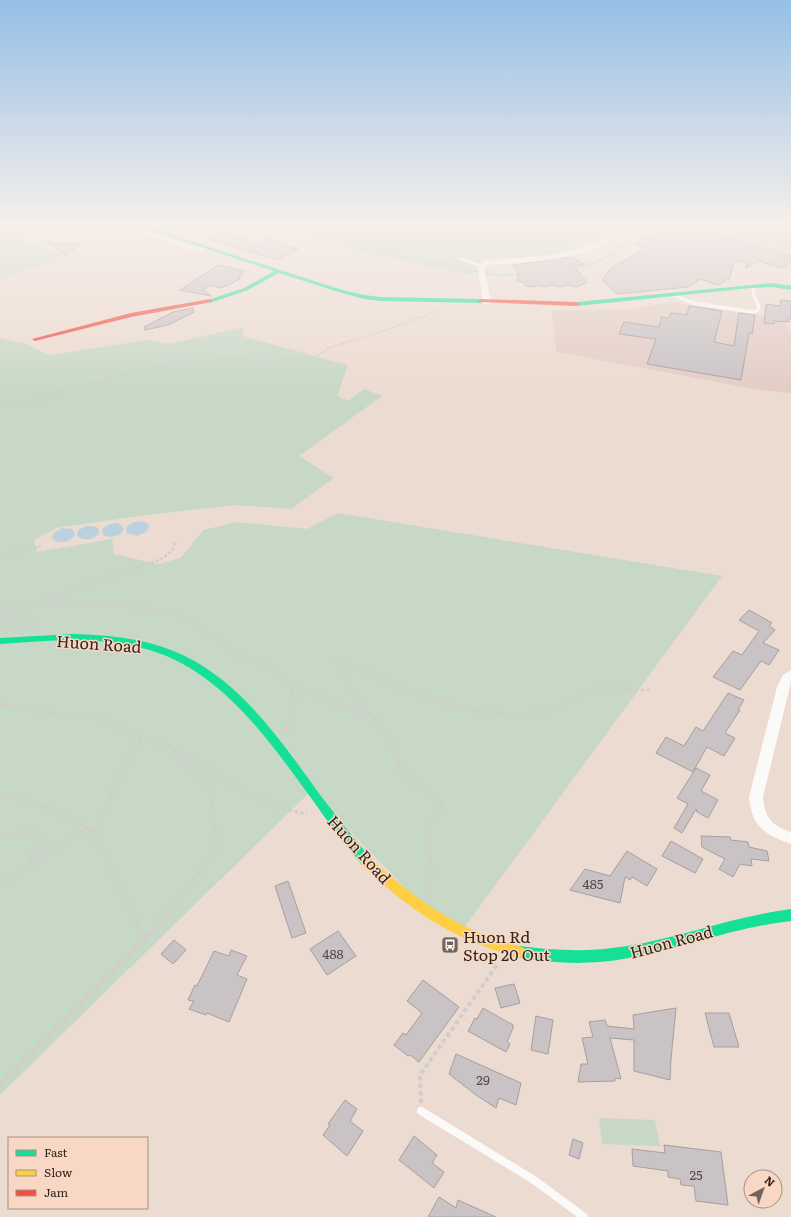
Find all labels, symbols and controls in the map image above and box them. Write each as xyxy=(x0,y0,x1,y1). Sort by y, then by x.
street label: Huon Road xyxy=(56,628,142,658)
street label: Huon Road xyxy=(323,809,398,889)
house number: 485 xyxy=(583,874,604,893)
street label: Huon Road xyxy=(627,918,715,964)
place label: Huon Rd Stop 20 Out xyxy=(463,924,550,966)
bus stop icon: Huon Rd Stop 20 Out xyxy=(440,935,460,955)
house number: 488 xyxy=(322,944,344,963)
house number: 29 xyxy=(476,1070,490,1089)
legend xyxy=(8,1137,148,1209)
text: Fast xyxy=(44,1143,68,1161)
text: Slow xyxy=(44,1163,73,1181)
house number: 25 xyxy=(689,1165,703,1184)
north arrow xyxy=(743,1169,783,1209)
text: N xyxy=(761,1172,779,1190)
text: Jam xyxy=(44,1183,69,1201)

